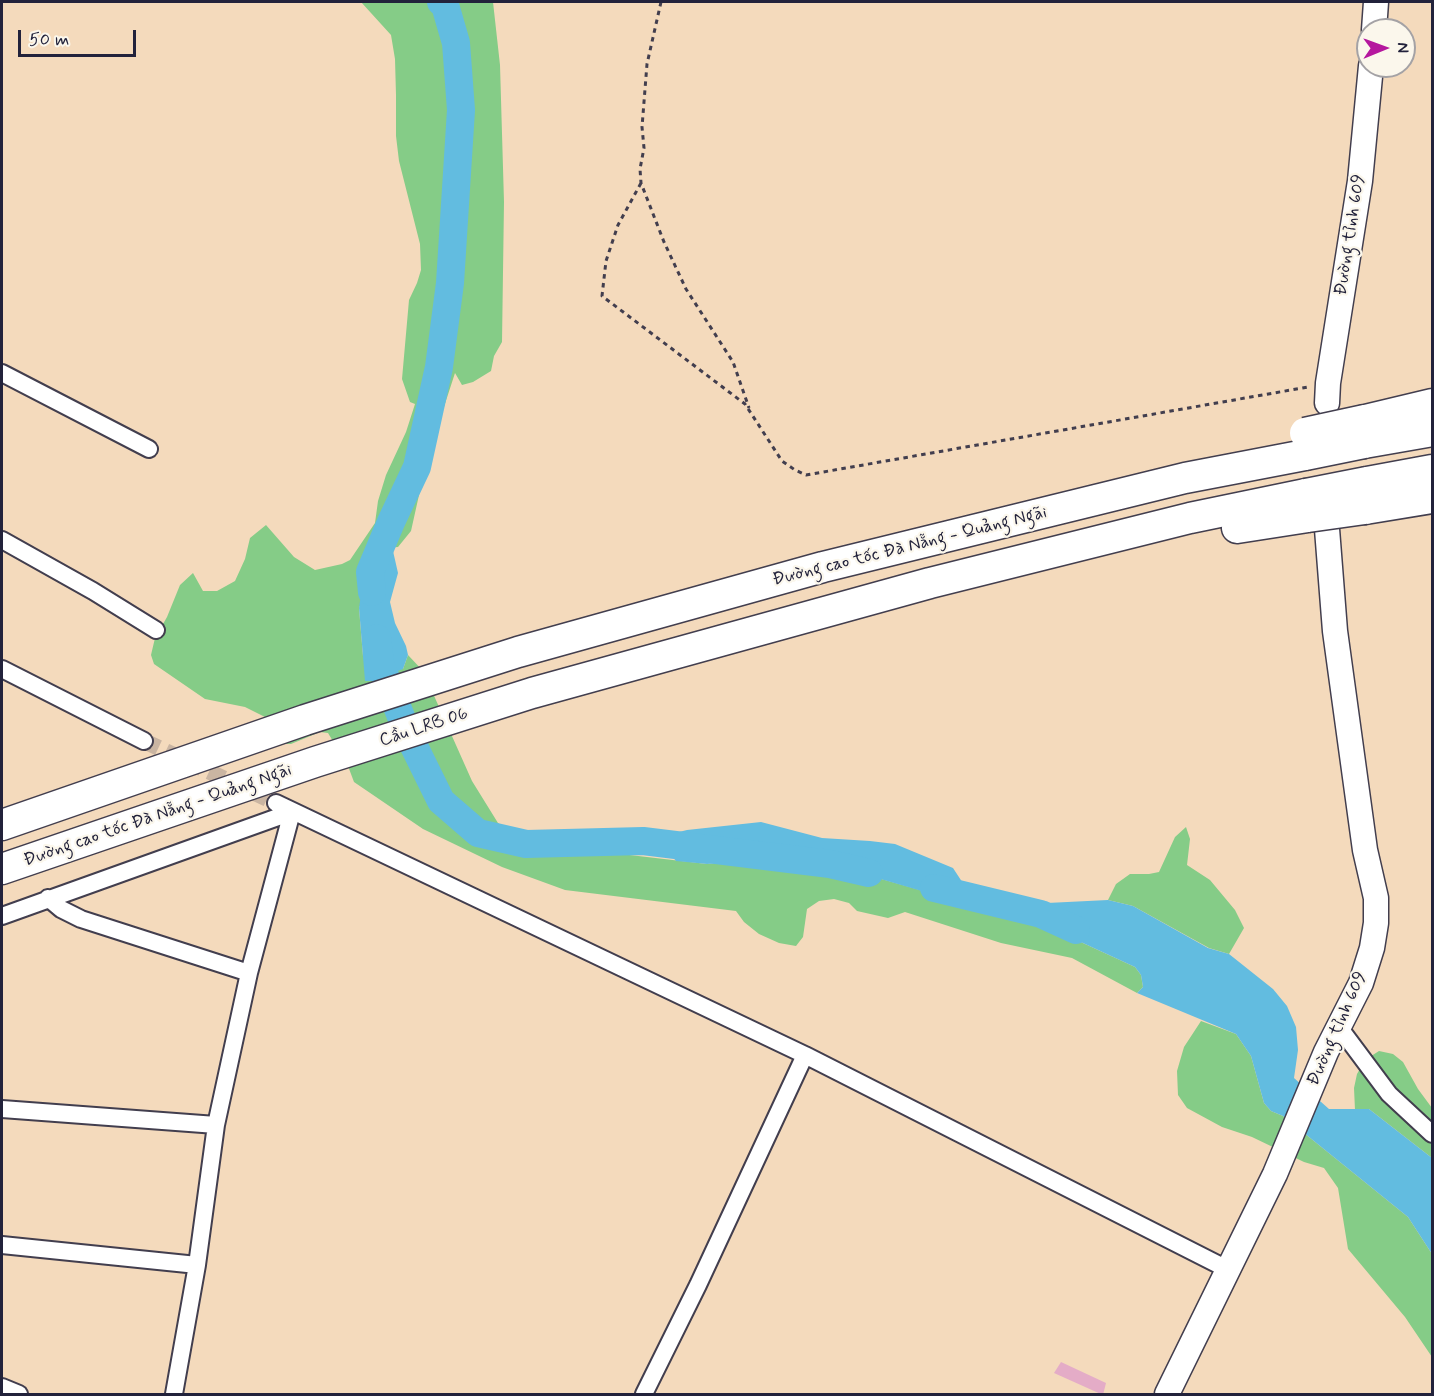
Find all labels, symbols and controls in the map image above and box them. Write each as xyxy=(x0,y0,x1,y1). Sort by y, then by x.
scale bar xyxy=(21,18,140,56)
north arrow xyxy=(1356,18,1416,78)
text: 50 m xyxy=(29,28,69,52)
text: N xyxy=(1392,42,1413,53)
street label: Đường tỉnh 609 xyxy=(1331,173,1371,297)
street label: Đường cao tốc Đà Nẵng - Quảng Ngãi xyxy=(771,502,1049,592)
street label: Cầu LRB 06 xyxy=(377,704,471,752)
street label: Đường cao tốc Đà Nẵng - Quảng Ngãi xyxy=(21,760,295,872)
street label: Đường tỉnh 609 xyxy=(1303,969,1373,1089)

